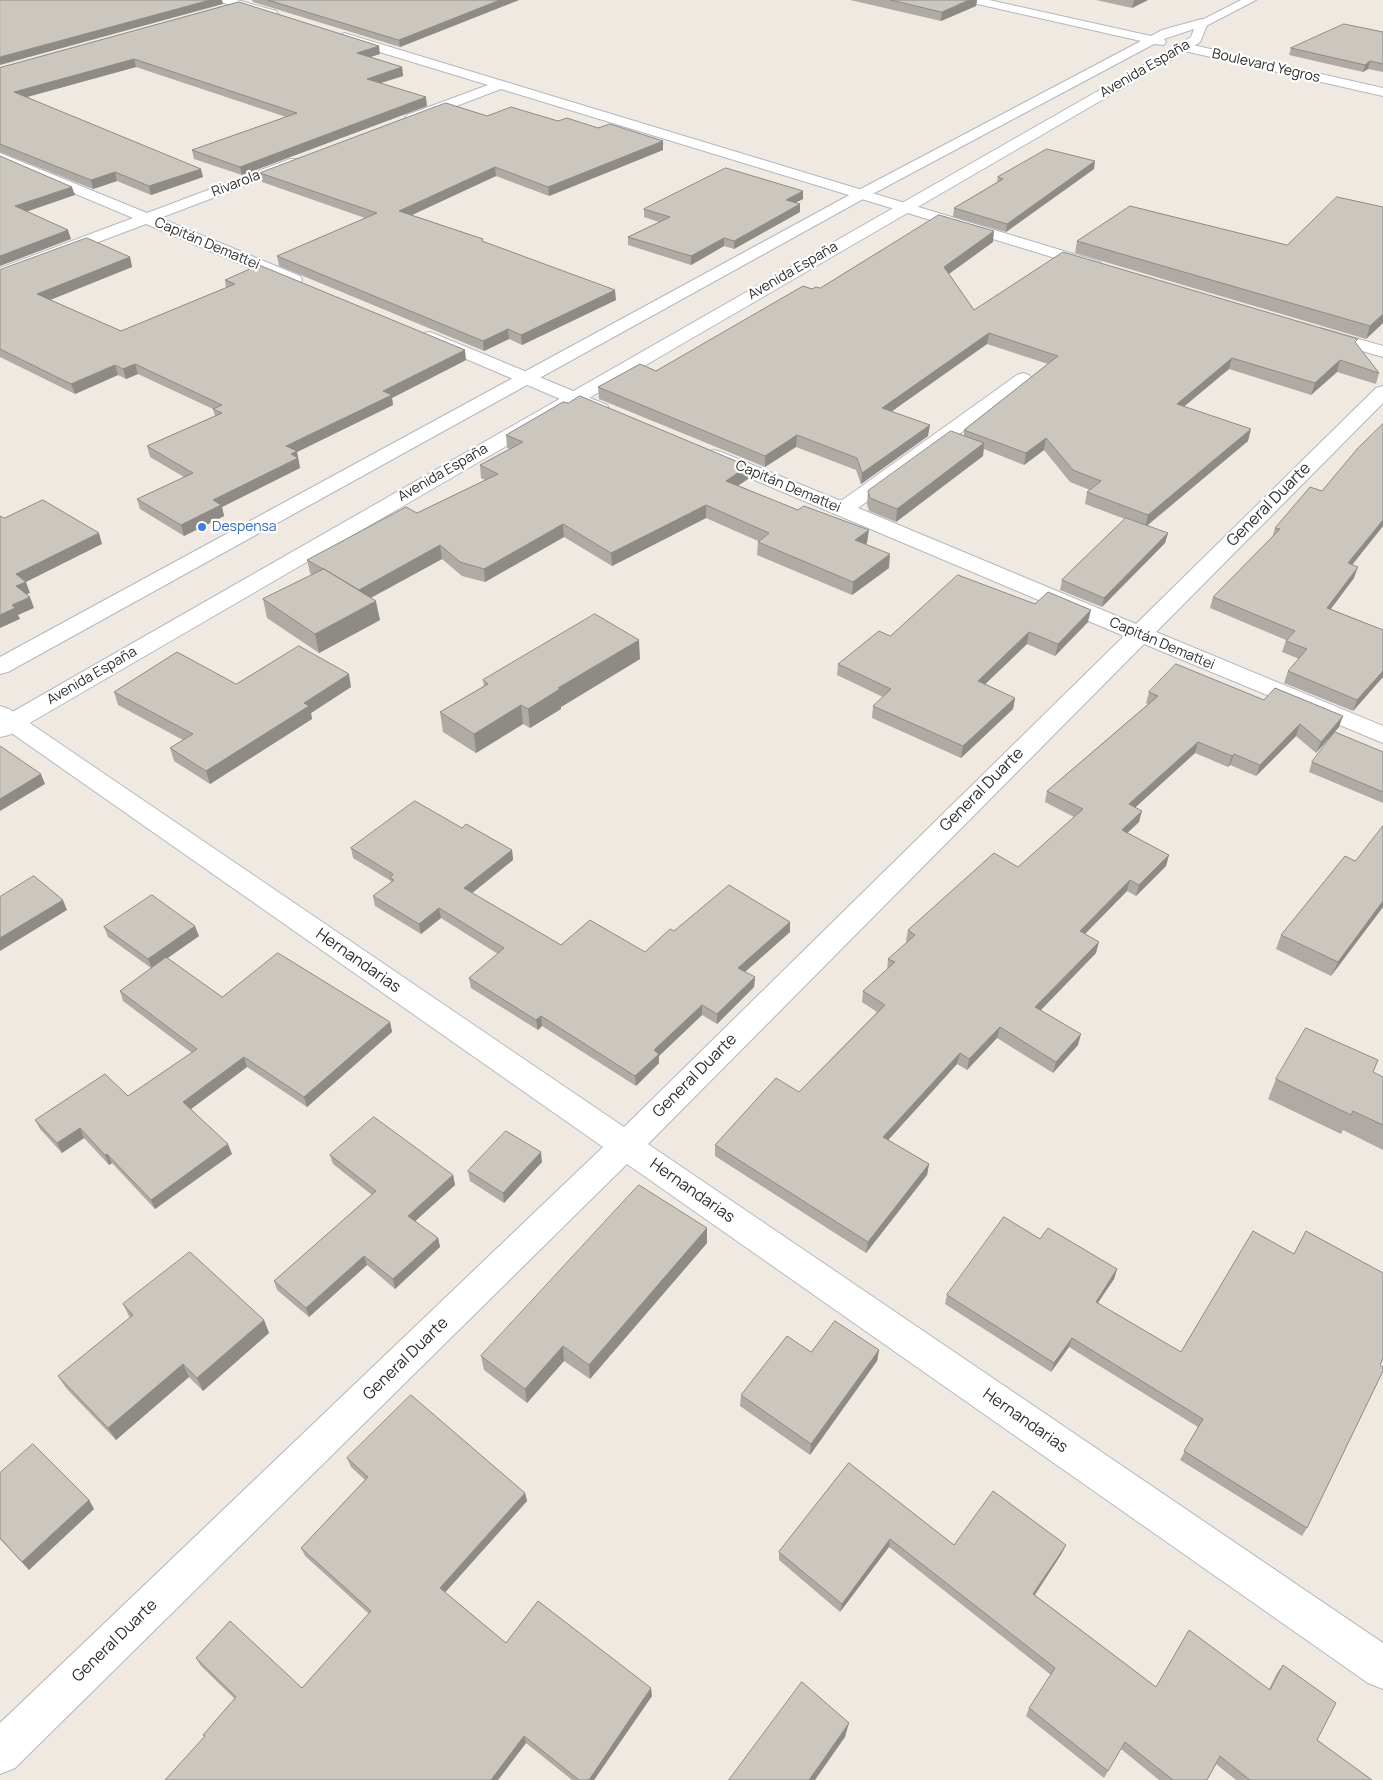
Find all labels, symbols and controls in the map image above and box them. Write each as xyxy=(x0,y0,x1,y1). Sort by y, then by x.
street label: Avenida España xyxy=(1097,36,1193,102)
street label: Boulevard Yegros xyxy=(1210,45,1322,87)
street label: Rivarola xyxy=(209,167,263,201)
street label: Capitán Demattei xyxy=(152,214,262,274)
street label: Avenida España xyxy=(745,238,841,304)
street label: Avenida España xyxy=(395,440,491,506)
street label: Capitán Demattei xyxy=(733,457,843,517)
street label: General Duarte xyxy=(1223,459,1315,551)
place label: Despensa xyxy=(212,519,277,535)
marker: Despensa xyxy=(196,521,208,533)
street label: Capitán Demattei xyxy=(1107,614,1217,674)
street label: Avenida España xyxy=(44,643,140,709)
street label: General Duarte xyxy=(936,744,1028,836)
street label: Hernandarias xyxy=(312,925,404,997)
street label: General Duarte xyxy=(649,1030,741,1122)
street label: Hernandarias xyxy=(646,1155,738,1227)
street label: General Duarte xyxy=(359,1314,453,1404)
street label: Hernandarias xyxy=(979,1385,1071,1457)
street label: General Duarte xyxy=(68,1596,162,1686)

